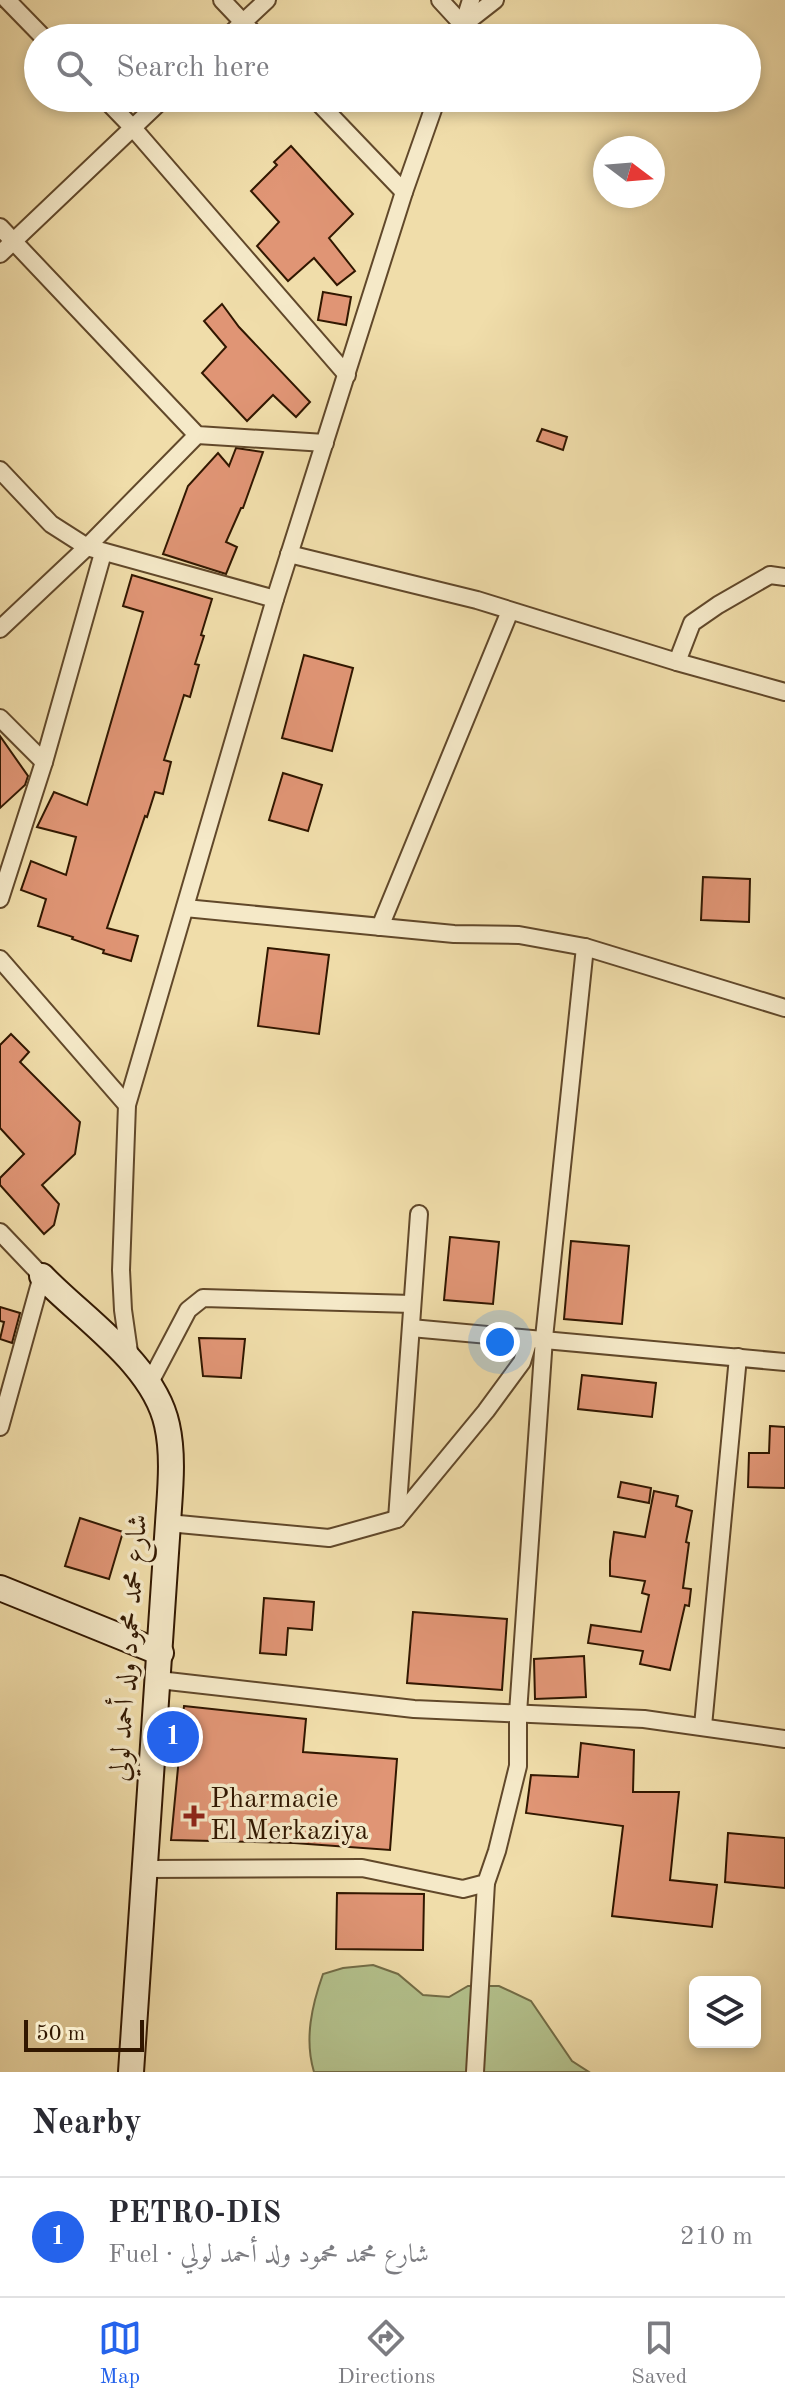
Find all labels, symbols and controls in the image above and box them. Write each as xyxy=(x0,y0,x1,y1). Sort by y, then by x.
search box xyxy=(24,24,761,112)
icon: search xyxy=(52,46,96,90)
text: Search here xyxy=(116,53,270,83)
north arrow xyxy=(593,136,665,208)
your location xyxy=(480,1322,520,1362)
street label: شارع محمد محمود ولد أحمد لولي xyxy=(99,1513,160,1783)
pin: 1 xyxy=(147,1707,199,1767)
place label: Pharmacie El Merkaziya xyxy=(210,1786,369,1846)
marker: Pharmacie El Merkaziya xyxy=(185,1807,203,1825)
map controls xyxy=(689,1976,761,2048)
button: layers xyxy=(689,1976,761,2048)
scale bar xyxy=(24,2016,144,2052)
text: 50 m xyxy=(36,2023,85,2045)
text: Nearby xyxy=(32,2107,142,2141)
text: PETRO-DIS xyxy=(108,2199,281,2229)
text: 1 xyxy=(50,2224,66,2250)
text: 210 m xyxy=(680,2224,753,2250)
text: Fuel · شارع محمد محمود ولد أحمد لولي xyxy=(108,2242,429,2268)
tab: Map xyxy=(98,2316,142,2391)
tab: Directions xyxy=(338,2316,435,2391)
tab: Saved xyxy=(631,2316,687,2391)

